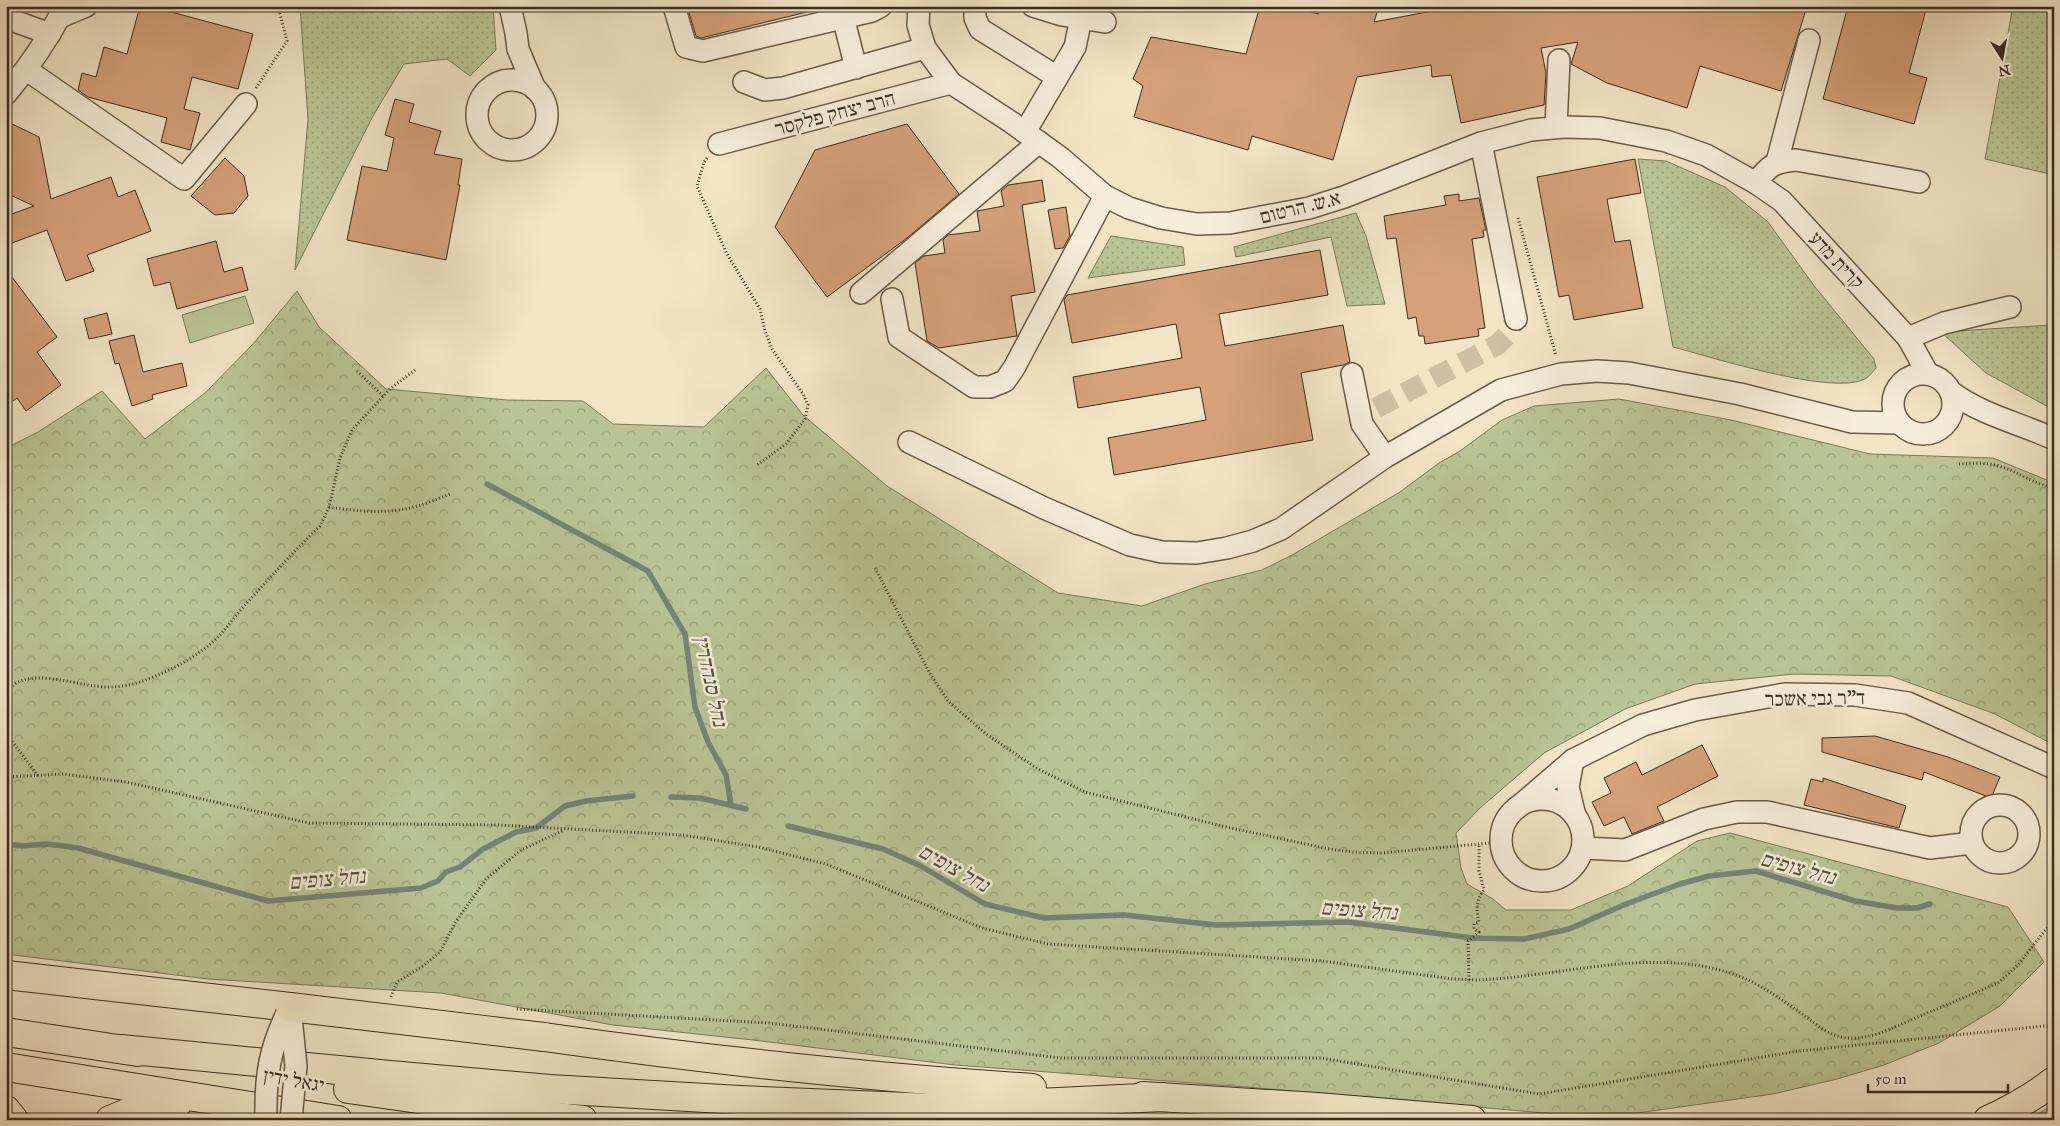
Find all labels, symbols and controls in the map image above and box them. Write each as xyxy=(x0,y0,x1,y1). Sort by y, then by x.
north arrow xyxy=(1978,32,2028,82)
text: N xyxy=(1997,61,2012,80)
street label: הרב יצחק פלקסר xyxy=(772,85,898,141)
street label: א.ש. הרטום xyxy=(1257,185,1343,229)
street label: קרית מדע xyxy=(1804,226,1870,294)
water label: נחל סנהדרין xyxy=(689,633,734,731)
street label: ד"ר גבי אשכר xyxy=(1765,685,1865,711)
water label: נחל צופים xyxy=(914,838,996,899)
water label: נחל צופים xyxy=(1758,846,1840,891)
water label: נחל צופים xyxy=(288,863,368,895)
water label: נחל צופים xyxy=(1320,894,1400,926)
scale bar xyxy=(1868,1061,2008,1093)
street label: יגאל ידין xyxy=(262,1063,326,1097)
text: 50 m xyxy=(1875,1070,1907,1088)

